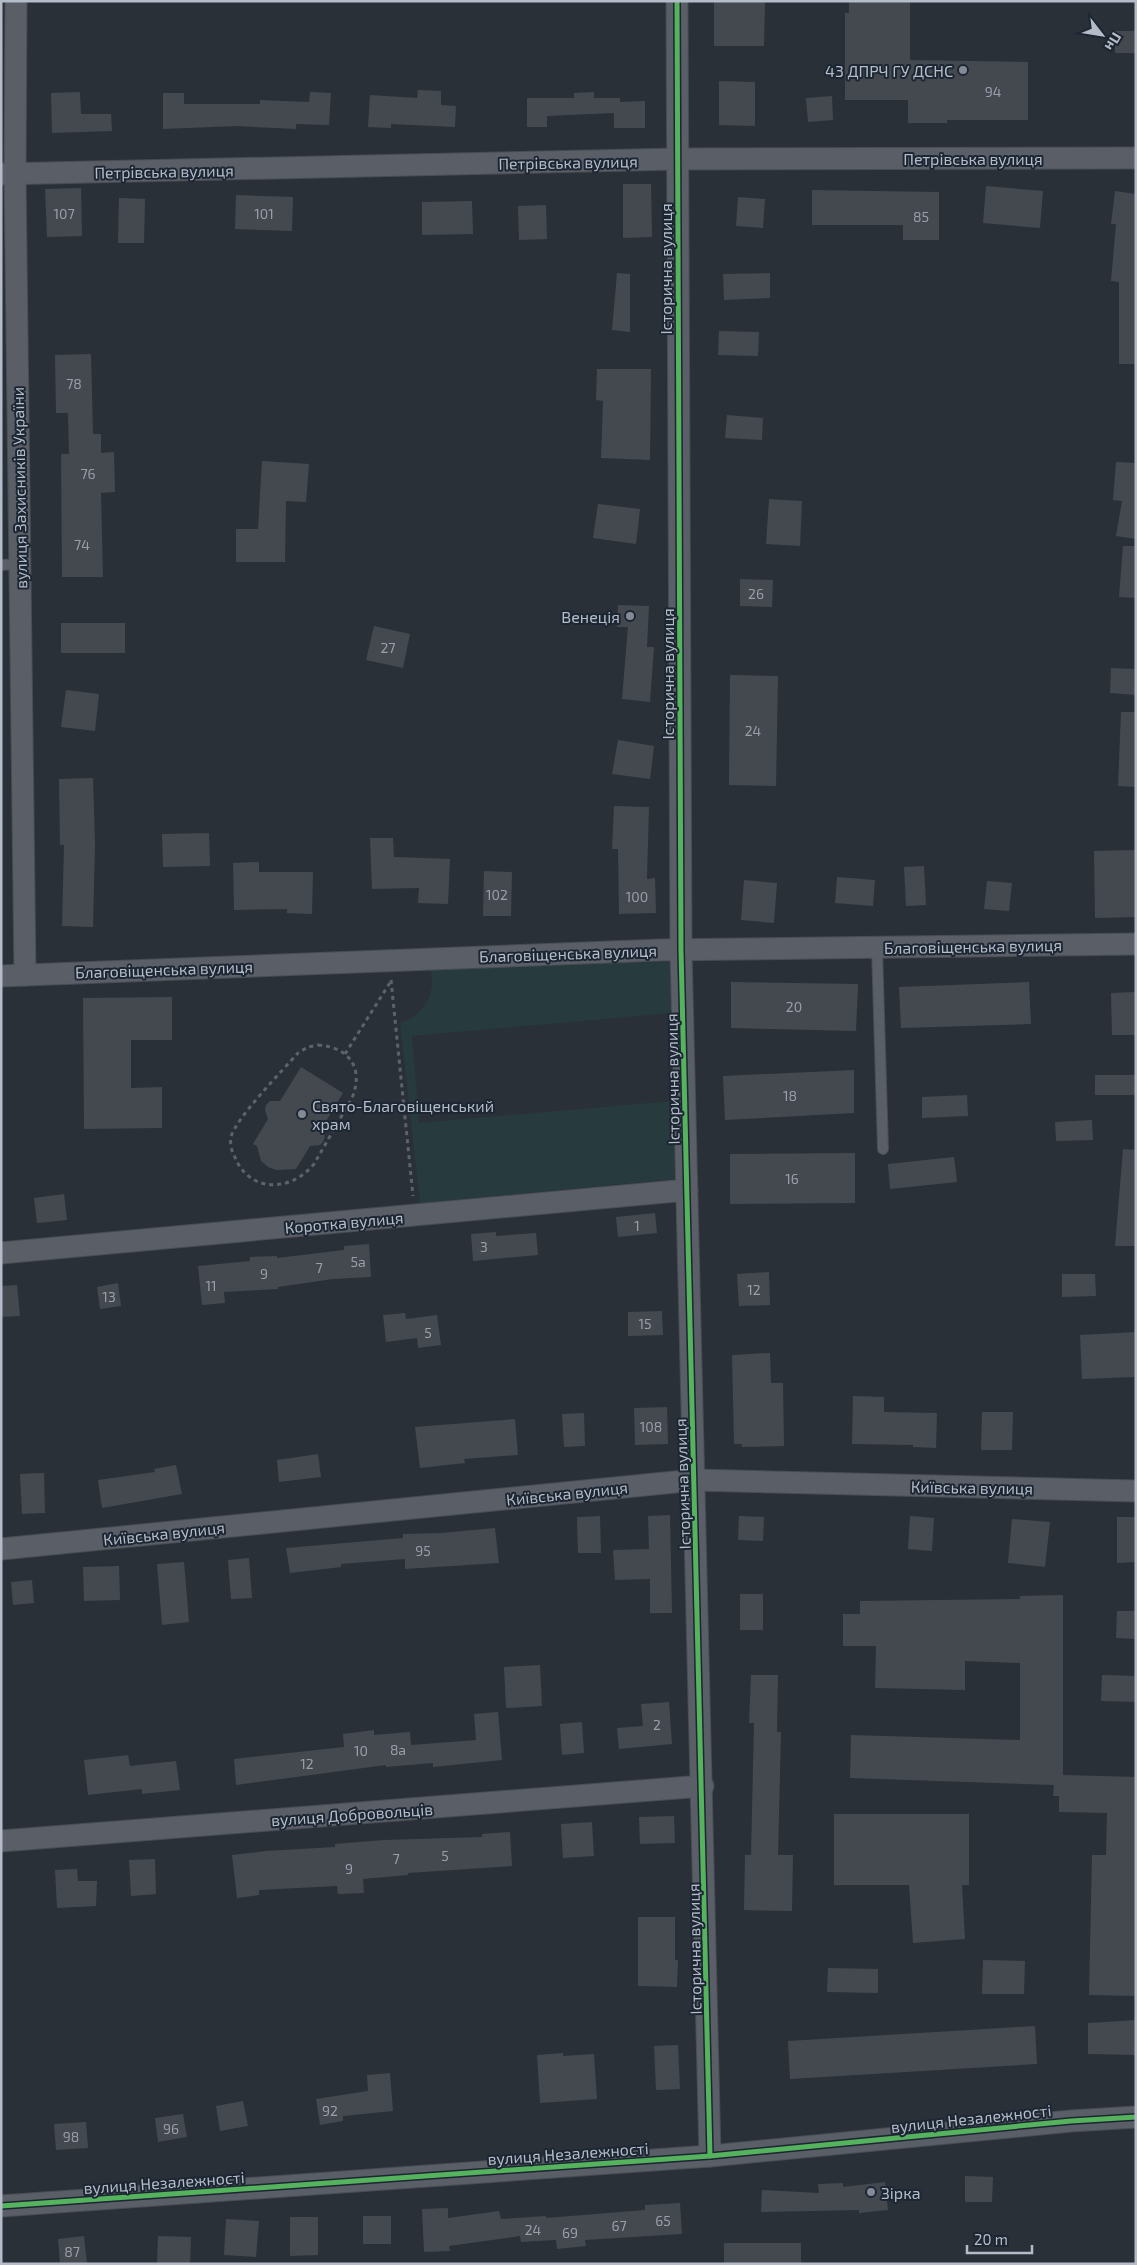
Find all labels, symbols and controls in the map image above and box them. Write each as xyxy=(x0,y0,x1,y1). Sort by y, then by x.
north arrow xyxy=(1077,10,1127,60)
text: Пн xyxy=(1102,30,1126,54)
place label: 43 ДПРЧ ГУ ДСНС xyxy=(825,61,953,80)
marker: 43 ДПРЧ ГУ ДСНС xyxy=(957,64,969,76)
house number: 94 xyxy=(985,83,1001,100)
street label: Петрівська вулиця xyxy=(903,149,1043,169)
street label: Петрівська вулиця xyxy=(498,151,638,174)
street label: Петрівська вулиця xyxy=(94,160,234,183)
street label: Історична вулиця xyxy=(656,203,676,335)
house number: 107 xyxy=(53,205,75,222)
house number: 101 xyxy=(254,205,274,222)
house number: 85 xyxy=(913,208,929,225)
house number: 78 xyxy=(66,375,82,392)
street label: вулиця Захисників України xyxy=(8,387,31,589)
house number: 76 xyxy=(80,465,96,482)
house number: 74 xyxy=(74,536,90,553)
house number: 26 xyxy=(748,585,764,602)
place label: Венеція xyxy=(561,607,620,626)
street label: Історична вулиця xyxy=(658,608,678,740)
marker: Венеція xyxy=(624,610,636,622)
house number: 27 xyxy=(380,639,396,656)
house number: 24 xyxy=(745,722,761,739)
house number: 102 xyxy=(486,886,508,903)
house number: 100 xyxy=(626,888,648,905)
street label: Благовіщенська вулиця xyxy=(884,935,1062,958)
street label: Благовіщенська вулиця xyxy=(479,940,657,967)
street label: Благовіщенська вулиця xyxy=(75,956,253,983)
house number: 20 xyxy=(786,998,802,1015)
street label: Історична вулиця xyxy=(661,1013,684,1145)
house number: 18 xyxy=(783,1087,797,1104)
place label: Свято-Благовіщенський храм xyxy=(312,1096,494,1133)
marker: Свято-Благовіщенський храм xyxy=(296,1108,308,1120)
house number: 16 xyxy=(785,1170,799,1187)
street label: Коротка вулиця xyxy=(284,1207,404,1238)
house number: 1 xyxy=(634,1217,640,1234)
house number: 3 xyxy=(480,1238,488,1255)
house number: 5а xyxy=(350,1253,366,1270)
house number: 7 xyxy=(315,1259,323,1276)
house number: 9 xyxy=(260,1265,268,1282)
house number: 11 xyxy=(205,1277,217,1294)
house number: 12 xyxy=(747,1281,761,1298)
house number: 13 xyxy=(102,1288,116,1305)
house number: 15 xyxy=(638,1315,652,1332)
house number: 5 xyxy=(424,1324,432,1341)
house number: 108 xyxy=(640,1418,662,1435)
street label: Історична вулиця xyxy=(670,1418,695,1550)
street label: Київська вулиця xyxy=(911,1476,1033,1499)
street label: Київська вулиця xyxy=(505,1477,629,1510)
street label: Київська вулиця xyxy=(102,1517,226,1550)
house number: 95 xyxy=(415,1542,431,1559)
house number: 2 xyxy=(653,1716,661,1733)
house number: 8а xyxy=(390,1741,406,1758)
house number: 10 xyxy=(354,1742,368,1759)
house number: 12 xyxy=(300,1755,314,1772)
street label: вулиця Добровольців xyxy=(270,1799,434,1830)
house number: 5 xyxy=(441,1847,449,1864)
house number: 7 xyxy=(392,1850,400,1867)
house number: 9 xyxy=(345,1860,353,1877)
street label: Історична вулиця xyxy=(683,1883,706,2015)
street label: вулиця Незалежності xyxy=(890,2100,1052,2137)
house number: 92 xyxy=(322,2102,338,2119)
house number: 96 xyxy=(163,2120,179,2137)
house number: 98 xyxy=(63,2128,79,2145)
street label: вулиця Незалежності xyxy=(487,2138,649,2169)
street label: вулиця Незалежності xyxy=(83,2167,245,2198)
place label: Зірка xyxy=(881,2183,921,2202)
marker: Зірка xyxy=(865,2186,877,2198)
house number: 65 xyxy=(655,2212,671,2229)
house number: 67 xyxy=(611,2217,627,2234)
house number: 24 xyxy=(525,2221,541,2238)
scale bar xyxy=(967,2222,1032,2254)
house number: 69 xyxy=(562,2224,578,2241)
text: 20 m xyxy=(974,2230,1008,2248)
house number: 87 xyxy=(64,2243,80,2260)

